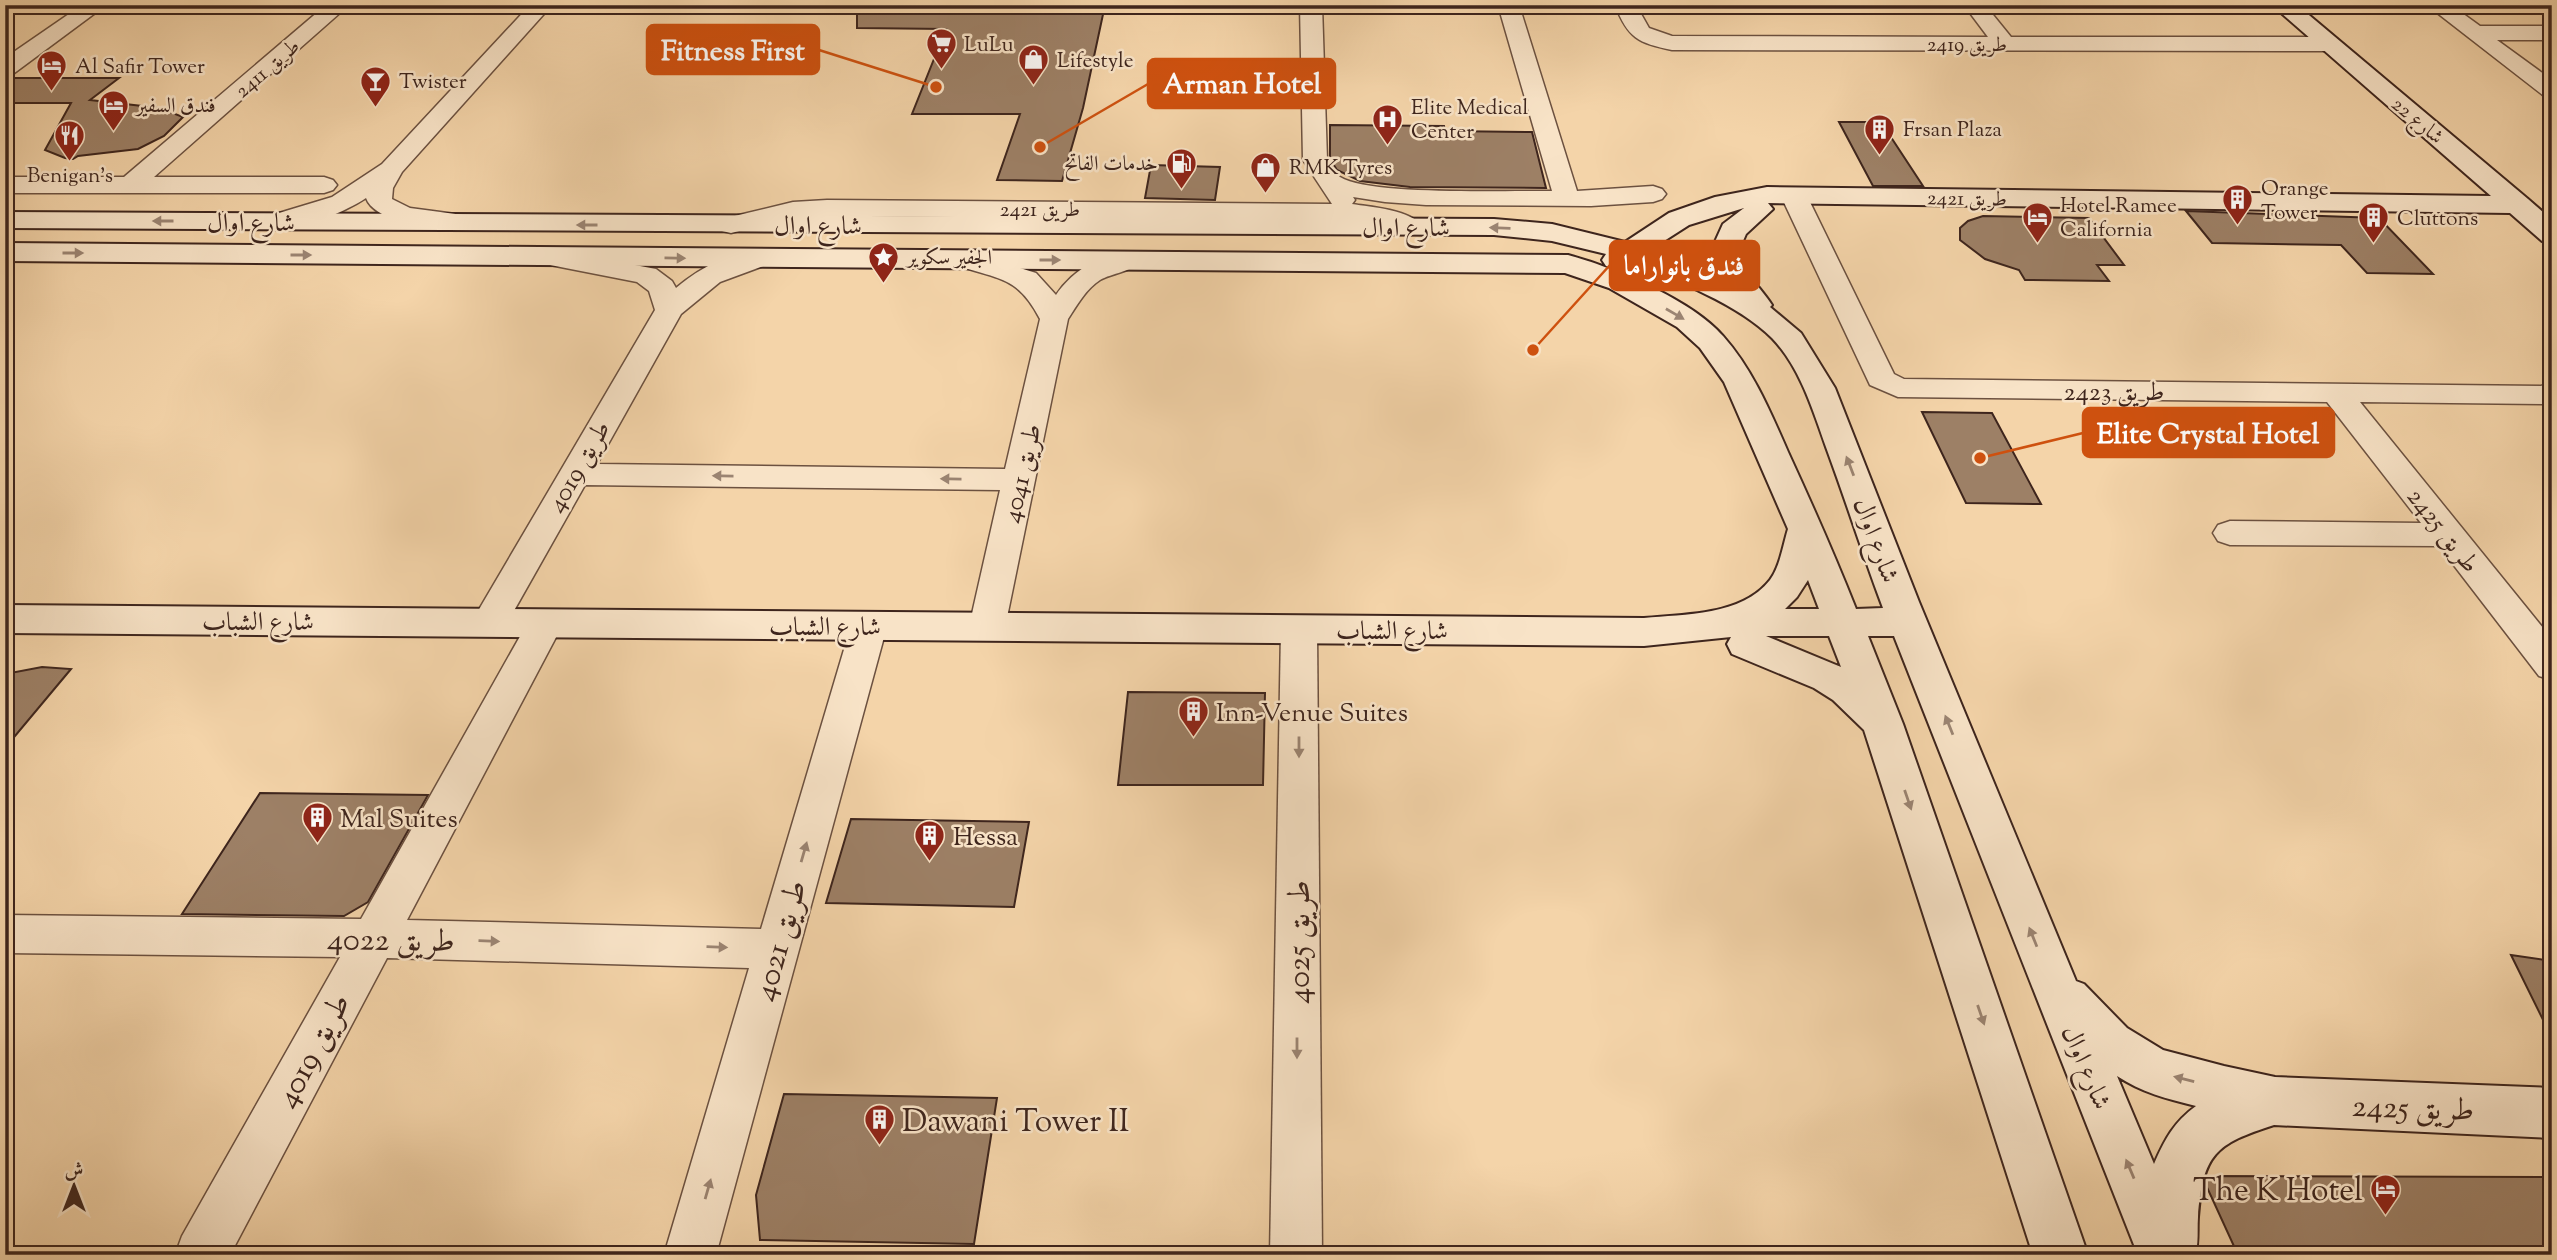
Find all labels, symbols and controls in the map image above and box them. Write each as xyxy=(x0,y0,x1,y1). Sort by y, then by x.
callout: Fitness First xyxy=(647,25,819,74)
supermarket icon: LuLu xyxy=(924,27,958,71)
place label: LuLu xyxy=(964,31,1014,61)
street label: طريق 2419 xyxy=(1927,31,2007,61)
street label: طريق 2411 xyxy=(229,33,307,106)
text: Fitness First xyxy=(661,33,805,73)
shop icon: Lifestyle xyxy=(1017,43,1051,87)
place label: Lifestyle xyxy=(1057,47,1133,77)
hotel icon: Al Safir Tower xyxy=(35,49,69,93)
place label: Al Safir Tower xyxy=(75,53,205,83)
callout: Arman Hotel xyxy=(1148,59,1335,108)
bar icon: Twister xyxy=(359,64,393,108)
text: Arman Hotel xyxy=(1163,66,1322,106)
place label: Twister xyxy=(399,68,467,98)
hotel icon: فندق السفير xyxy=(96,88,130,132)
street label: شارع 22 xyxy=(2383,91,2450,153)
place label: فندق السفير xyxy=(134,92,216,122)
place label: Elite Medical Center xyxy=(1411,94,1529,148)
hospital icon: Elite Medical Center xyxy=(1371,102,1405,146)
building icon: Frsan Plaza xyxy=(1863,112,1897,156)
place label: Frsan Plaza xyxy=(1903,116,2002,146)
restaurant icon: Benigan's xyxy=(53,118,87,162)
fuel station icon: خدمات الفاتح xyxy=(1164,146,1198,190)
place label: خدمات الفاتح xyxy=(1064,150,1158,181)
shop icon: RMK Tyres xyxy=(1249,150,1283,194)
place label: RMK Tyres xyxy=(1289,154,1392,184)
place label: Benigan's xyxy=(27,162,113,192)
place label: Orange Tower xyxy=(2261,175,2329,229)
building icon: Orange Tower xyxy=(2221,183,2255,227)
street label: طريق 2421 xyxy=(1927,184,2007,216)
place label: Hotel Ramee California xyxy=(2060,192,2177,246)
street label: طريق 2421 xyxy=(1000,196,1080,226)
hotel icon: Hotel Ramee California xyxy=(2020,200,2054,244)
building icon: Cluttons xyxy=(2357,201,2391,245)
place label: Cluttons xyxy=(2397,205,2478,235)
street label: شارع اوال xyxy=(207,206,295,244)
street label: شارع اوال xyxy=(774,209,862,247)
street label: شارع اوال xyxy=(1362,211,1450,249)
one-way arrow xyxy=(152,215,174,227)
one-way arrow xyxy=(576,219,598,231)
one-way arrow xyxy=(1489,222,1511,233)
place icon: الجفير سكوير xyxy=(867,240,901,284)
callout: فندق بانواراما xyxy=(1610,241,1759,290)
place label: الجفير سكوير xyxy=(905,244,992,274)
one-way arrow xyxy=(63,247,85,259)
text: فندق بانواراما xyxy=(1624,248,1744,288)
one-way arrow xyxy=(290,249,312,261)
one-way arrow xyxy=(665,252,687,264)
one-way arrow xyxy=(1039,254,1061,266)
one-way arrow xyxy=(1666,307,1685,320)
street label: طريق 2423 xyxy=(2063,375,2165,412)
callout: Elite Crystal Hotel xyxy=(2083,408,2334,457)
street label: طريق 4019 xyxy=(539,414,621,520)
text: Elite Crystal Hotel xyxy=(2097,416,2319,456)
street label: طريق 4041 xyxy=(994,420,1053,527)
one-way arrow xyxy=(1845,456,1856,477)
one-way arrow xyxy=(712,470,734,482)
one-way arrow xyxy=(939,473,961,485)
street label: طريق 2425 xyxy=(2397,481,2487,582)
street label: شارع اوال xyxy=(1841,493,1907,589)
street label: شارع الشباب xyxy=(202,605,314,643)
street label: شارع الشباب xyxy=(769,610,881,648)
street label: شارع الشباب xyxy=(1336,614,1448,652)
building icon: Inn-Venue Suites xyxy=(1176,695,1210,739)
place label: Inn-Venue Suites xyxy=(1216,696,1408,733)
one-way arrow xyxy=(1943,715,1954,736)
one-way arrow xyxy=(1293,736,1305,758)
one-way arrow xyxy=(1903,789,1914,810)
building icon: Mal Suites xyxy=(300,801,334,845)
place label: Mal Suites xyxy=(340,802,458,839)
building icon: Hessa xyxy=(913,819,947,863)
place label: Hessa xyxy=(953,820,1018,857)
one-way arrow xyxy=(799,842,809,863)
street label: طريق 4021 xyxy=(743,875,821,1007)
street label: طريق 4025 xyxy=(1278,880,1324,1004)
street label: طريق 4022 xyxy=(327,918,455,966)
one-way arrow xyxy=(2027,926,2038,947)
one-way arrow xyxy=(479,935,501,947)
one-way arrow xyxy=(706,942,728,953)
street label: طريق 4019 xyxy=(265,986,364,1117)
one-way arrow xyxy=(1976,1005,1986,1026)
street label: شارع اوال xyxy=(2050,1020,2119,1116)
one-way arrow xyxy=(1291,1037,1303,1059)
one-way arrow xyxy=(2173,1073,2195,1084)
street label: طريق 2425 xyxy=(2351,1085,2475,1135)
place label: Dawani Tower II xyxy=(902,1100,1129,1146)
building icon: Dawani Tower II xyxy=(862,1103,896,1147)
north arrow xyxy=(38,1152,108,1222)
text: ش xyxy=(65,1158,83,1185)
one-way arrow xyxy=(2124,1159,2135,1180)
place label: The K Hotel xyxy=(2193,1169,2363,1215)
hotel icon: The K Hotel xyxy=(2369,1172,2403,1216)
one-way arrow xyxy=(704,1178,714,1199)

